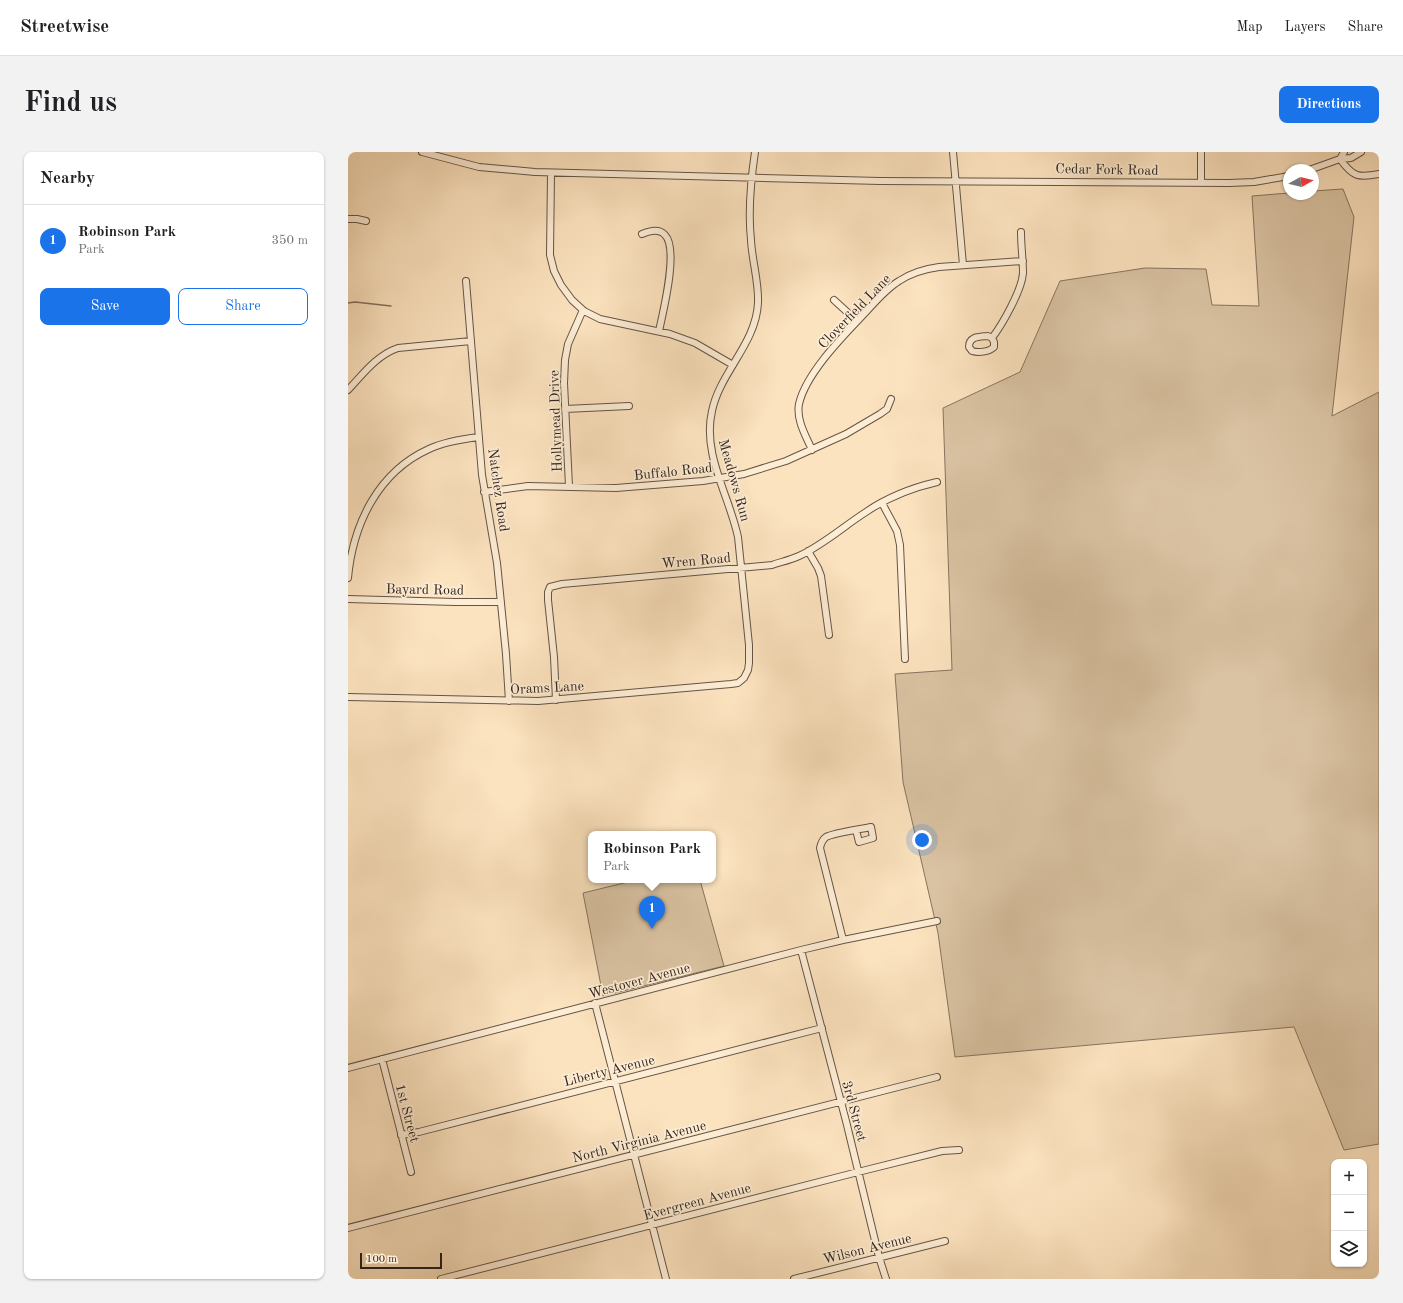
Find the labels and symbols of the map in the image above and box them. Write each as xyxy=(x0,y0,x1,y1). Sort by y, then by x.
street label: Cedar Fork Road xyxy=(1055,162,1159,178)
north arrow xyxy=(1283,164,1319,200)
street label: Cloverfield Lane xyxy=(816,272,894,352)
street label: Hollymead Drive xyxy=(547,370,565,472)
street label: Meadows Run xyxy=(716,437,753,523)
street label: Natchez Road xyxy=(485,448,511,533)
street label: Buffalo Road xyxy=(633,461,713,483)
street label: Wren Road xyxy=(661,551,731,571)
street label: Bayard Road xyxy=(386,582,464,598)
street label: Orams Lane xyxy=(510,679,584,697)
your location xyxy=(912,830,932,850)
pin: 1 xyxy=(639,896,665,929)
street label: Westover Avenue xyxy=(587,961,692,1001)
street label: Liberty Avenue xyxy=(562,1053,656,1089)
street label: 3rd Street xyxy=(839,1079,869,1143)
street label: 1st Street xyxy=(392,1082,422,1144)
street label: North Virginia Avenue xyxy=(571,1119,708,1165)
street label: Evergreen Avenue xyxy=(642,1181,753,1223)
street label: Wilson Avenue xyxy=(821,1231,913,1267)
scale bar xyxy=(360,1251,442,1270)

